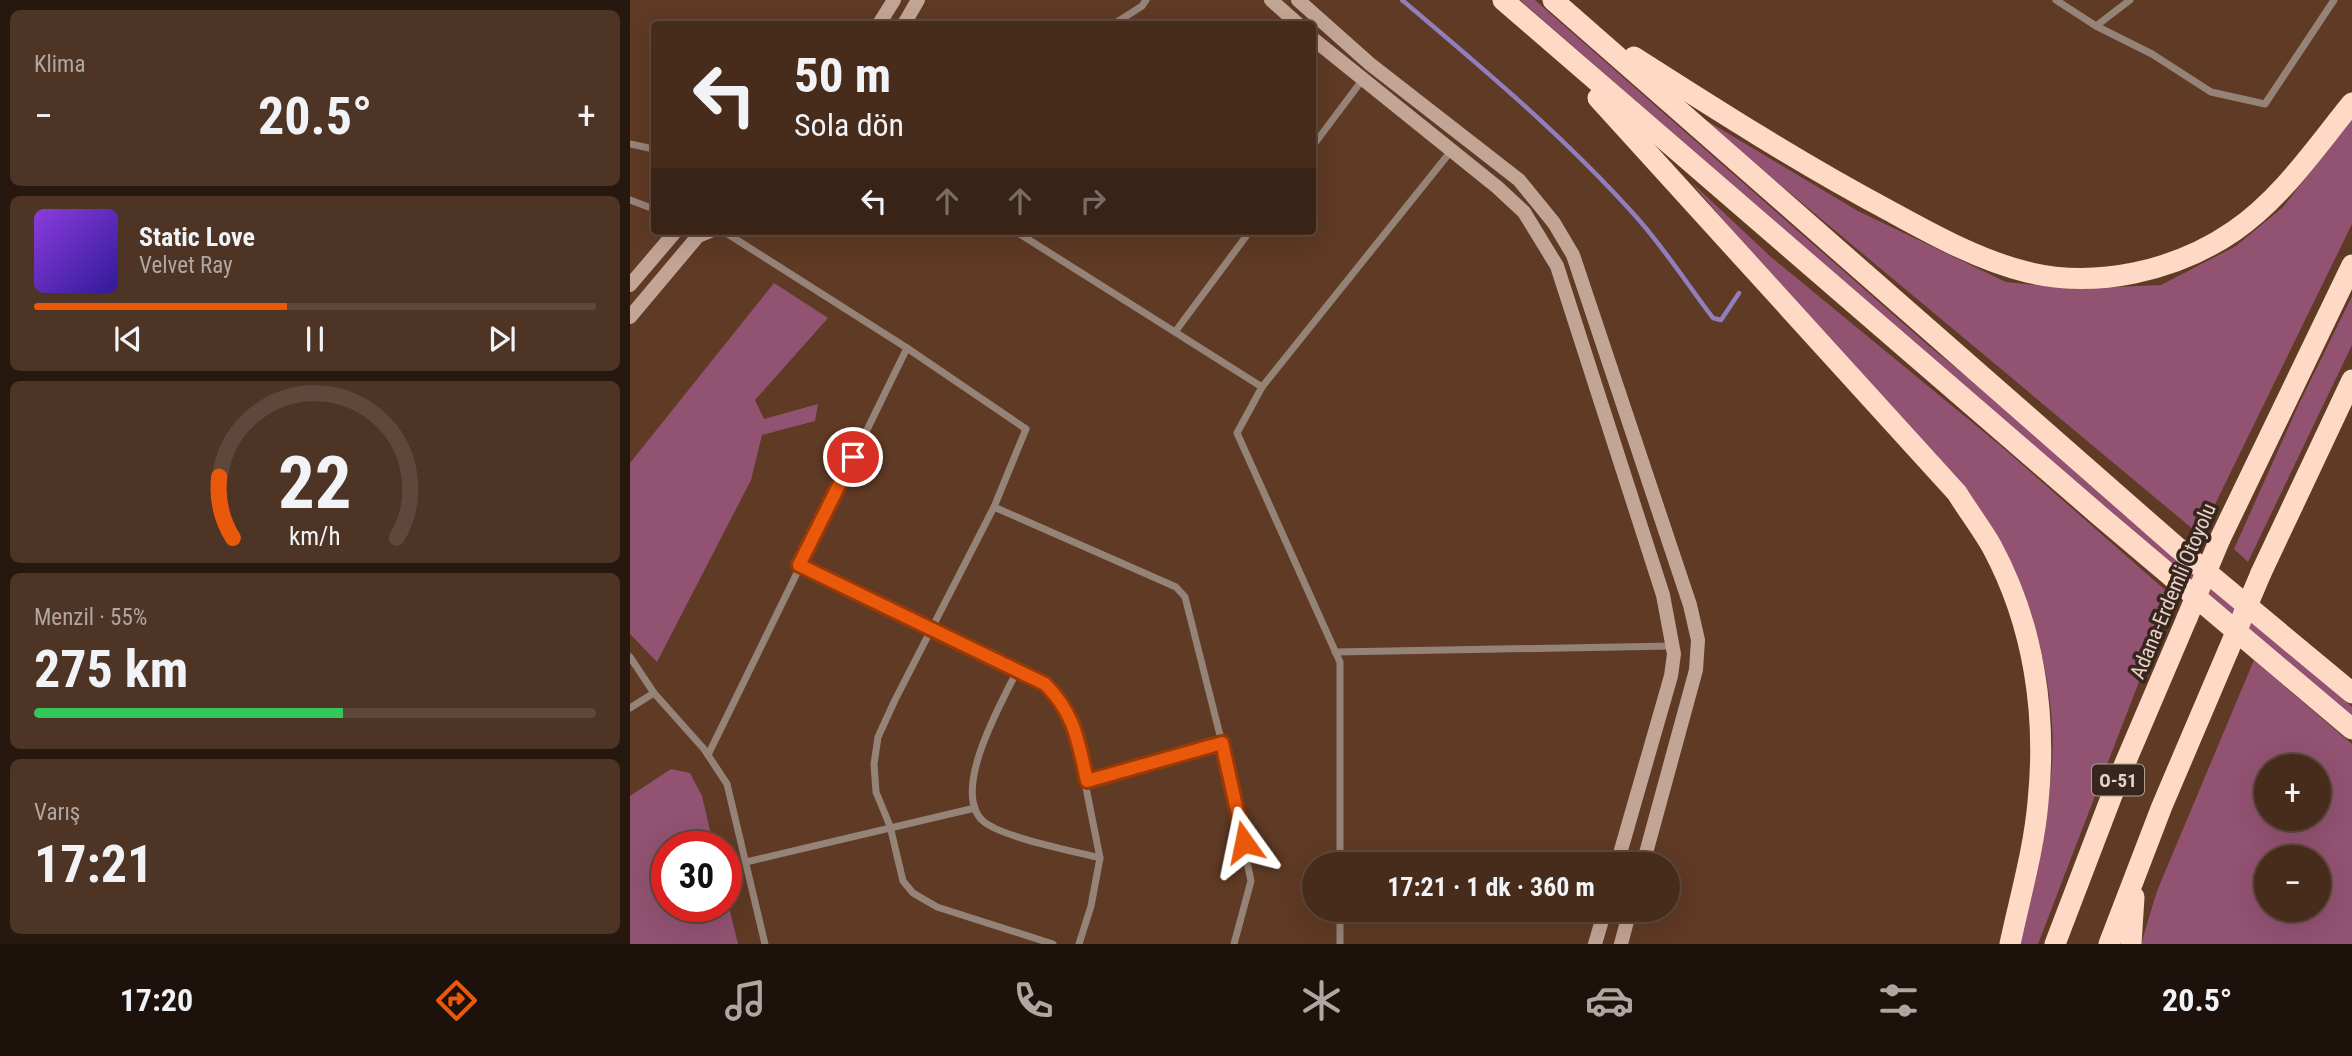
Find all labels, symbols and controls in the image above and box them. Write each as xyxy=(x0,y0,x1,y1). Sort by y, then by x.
text: 50 m xyxy=(794,47,891,104)
icon: left xyxy=(679,49,770,140)
text: Klima xyxy=(34,51,85,78)
text: 20.5° xyxy=(258,86,372,147)
text: − xyxy=(34,94,53,138)
text: + xyxy=(577,94,596,138)
text: Sola dön xyxy=(794,106,904,144)
icon: left xyxy=(855,182,893,220)
icon: ahead xyxy=(928,182,966,220)
icon: ahead xyxy=(1001,182,1039,220)
icon: right xyxy=(1074,182,1112,220)
text: Static Love xyxy=(139,222,255,252)
text: Velvet Ray xyxy=(139,252,233,279)
icon: previous xyxy=(109,320,147,358)
icon: pause xyxy=(296,320,334,358)
icon: next xyxy=(483,320,521,358)
pin xyxy=(823,427,883,487)
icon: arrive xyxy=(834,438,872,476)
text: 22 xyxy=(278,440,352,526)
street label: Adana-Erdemli Otoyolu xyxy=(2125,500,2221,682)
text: km/h xyxy=(289,522,341,551)
text: Menzil · 55% xyxy=(34,604,147,631)
text: 275 km xyxy=(34,639,188,700)
map controls xyxy=(2254,754,2331,922)
button: + xyxy=(2254,754,2331,831)
road number: O-51 xyxy=(2092,764,2144,796)
text: Varış xyxy=(34,799,80,826)
position arrow xyxy=(1207,805,1281,879)
speed limit sign: 30 xyxy=(651,831,742,922)
text: 17:21 xyxy=(34,834,153,895)
button: − xyxy=(2254,845,2331,922)
text: 17:21 · 1 dk · 360 m xyxy=(1387,872,1595,902)
icon: directions xyxy=(432,976,481,1025)
icon: music xyxy=(721,976,770,1025)
icon: phone xyxy=(1009,976,1058,1025)
icon: climate xyxy=(1297,976,1346,1025)
icon: car xyxy=(1585,976,1634,1025)
icon: filters xyxy=(1874,976,1923,1025)
text: 17:20 xyxy=(120,981,193,1019)
text: 20.5° xyxy=(2162,981,2232,1019)

